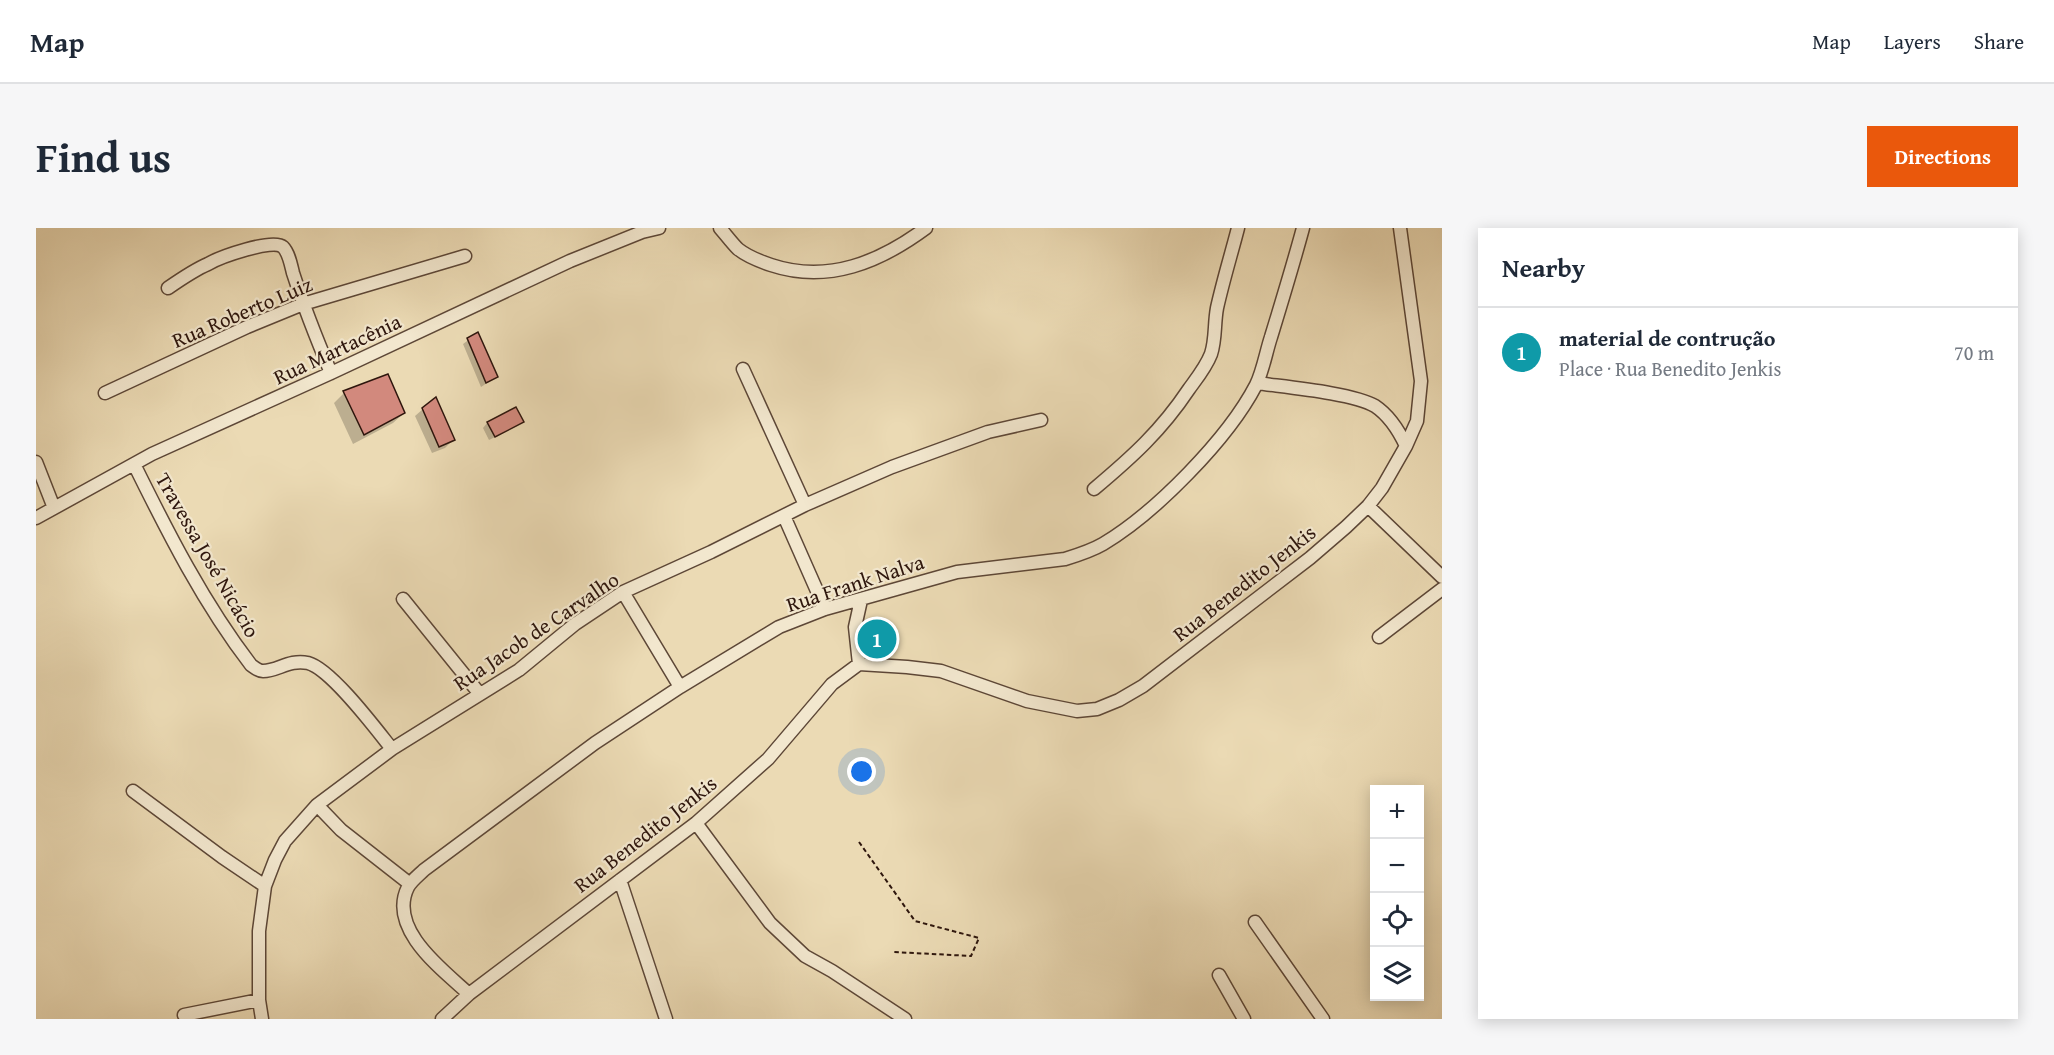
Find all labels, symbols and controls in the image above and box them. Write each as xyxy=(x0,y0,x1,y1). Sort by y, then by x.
text: Map xyxy=(30,21,84,62)
text: Map xyxy=(1812,26,1851,57)
text: Layers xyxy=(1884,26,1941,57)
text: Share xyxy=(1974,26,2024,57)
text: Find us xyxy=(36,126,171,187)
button: Directions xyxy=(1867,126,2018,187)
text: Nearby xyxy=(1502,248,1585,287)
street label: Rua Roberto Luiz xyxy=(167,269,317,355)
street label: Rua Martacênia xyxy=(268,306,406,392)
text: material de contrução xyxy=(1559,322,1775,354)
text: 1 xyxy=(1516,338,1527,367)
text: 70 m xyxy=(1954,338,1994,367)
text: Place · Rua Benedito Jenkis xyxy=(1559,354,1781,383)
street label: Travessa José Nicácio xyxy=(148,467,268,643)
street label: Rua Benedito Jenkis xyxy=(1166,517,1322,649)
street label: Rua Frank Nalva xyxy=(782,546,928,620)
street label: Rua Jacob de Carvalho xyxy=(447,564,625,698)
pin: 1 xyxy=(858,616,896,662)
your location xyxy=(847,757,876,786)
street label: Rua Benedito Jenkis xyxy=(567,768,723,900)
map controls xyxy=(1370,785,1424,1001)
button: + xyxy=(1370,785,1424,839)
button: − xyxy=(1370,839,1424,893)
button: locate xyxy=(1370,893,1424,947)
button: layers xyxy=(1370,947,1424,1001)

